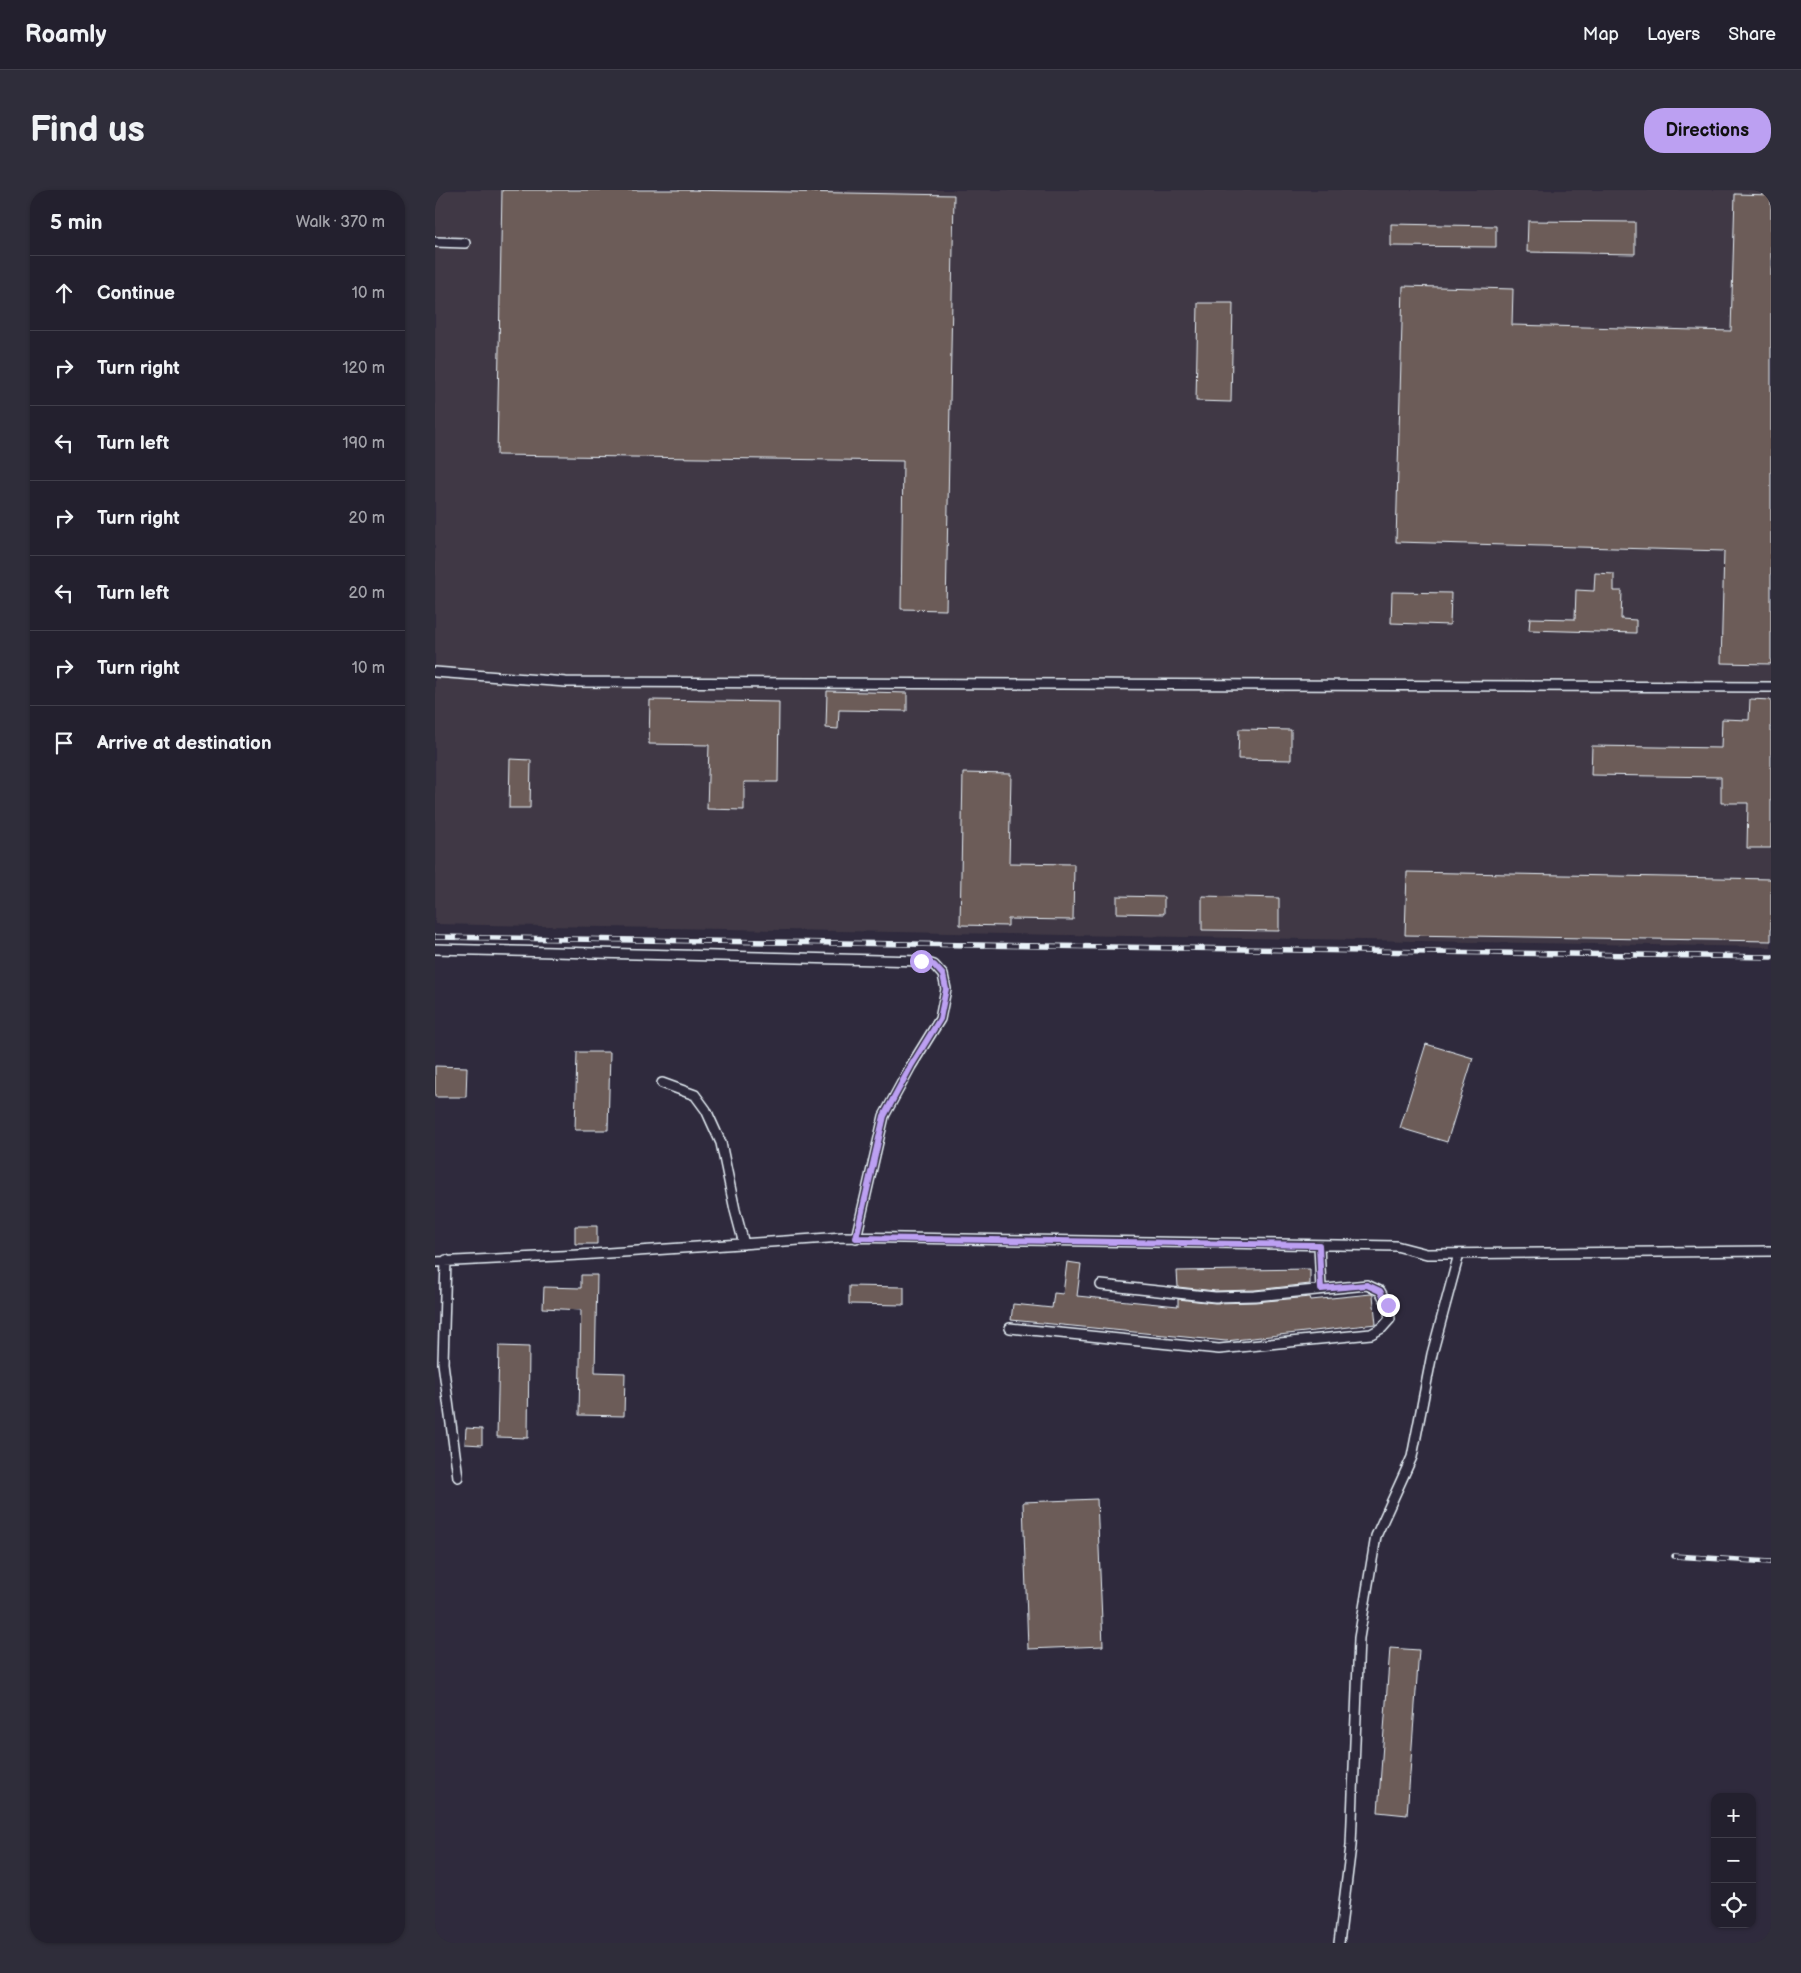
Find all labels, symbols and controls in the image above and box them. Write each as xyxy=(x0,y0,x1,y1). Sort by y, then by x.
text: Roamly xyxy=(25,20,106,49)
text: Map xyxy=(1583,24,1619,45)
text: Layers xyxy=(1647,24,1700,45)
text: Share xyxy=(1728,24,1776,45)
button: Directions xyxy=(1644,108,1771,153)
text: Find us xyxy=(30,109,145,152)
text: 5 min xyxy=(50,210,103,235)
text: Walk · 370 m xyxy=(296,213,385,232)
icon: ahead xyxy=(50,279,78,307)
text: Continue xyxy=(97,282,175,305)
text: 10 m xyxy=(352,284,385,303)
icon: right xyxy=(50,354,78,382)
text: Turn right xyxy=(97,357,180,380)
text: 120 m xyxy=(342,359,385,378)
icon: left xyxy=(50,429,78,457)
text: Turn left xyxy=(97,432,169,455)
text: 190 m xyxy=(343,434,385,453)
icon: right xyxy=(50,504,78,532)
text: Turn right xyxy=(97,507,180,530)
text: 20 m xyxy=(349,509,385,528)
icon: left xyxy=(50,579,78,607)
text: Turn left xyxy=(97,582,169,605)
text: 20 m xyxy=(349,584,385,603)
icon: right xyxy=(50,654,78,682)
text: Turn right xyxy=(97,657,180,680)
text: 10 m xyxy=(352,659,385,678)
icon: arrive xyxy=(50,729,78,757)
text: Arrive at destination xyxy=(97,732,272,755)
route start xyxy=(910,950,933,973)
route end xyxy=(1377,1294,1400,1317)
map controls xyxy=(1711,1793,1756,1928)
button: + xyxy=(1711,1793,1756,1838)
button: − xyxy=(1711,1838,1756,1883)
button: locate xyxy=(1711,1883,1756,1928)

